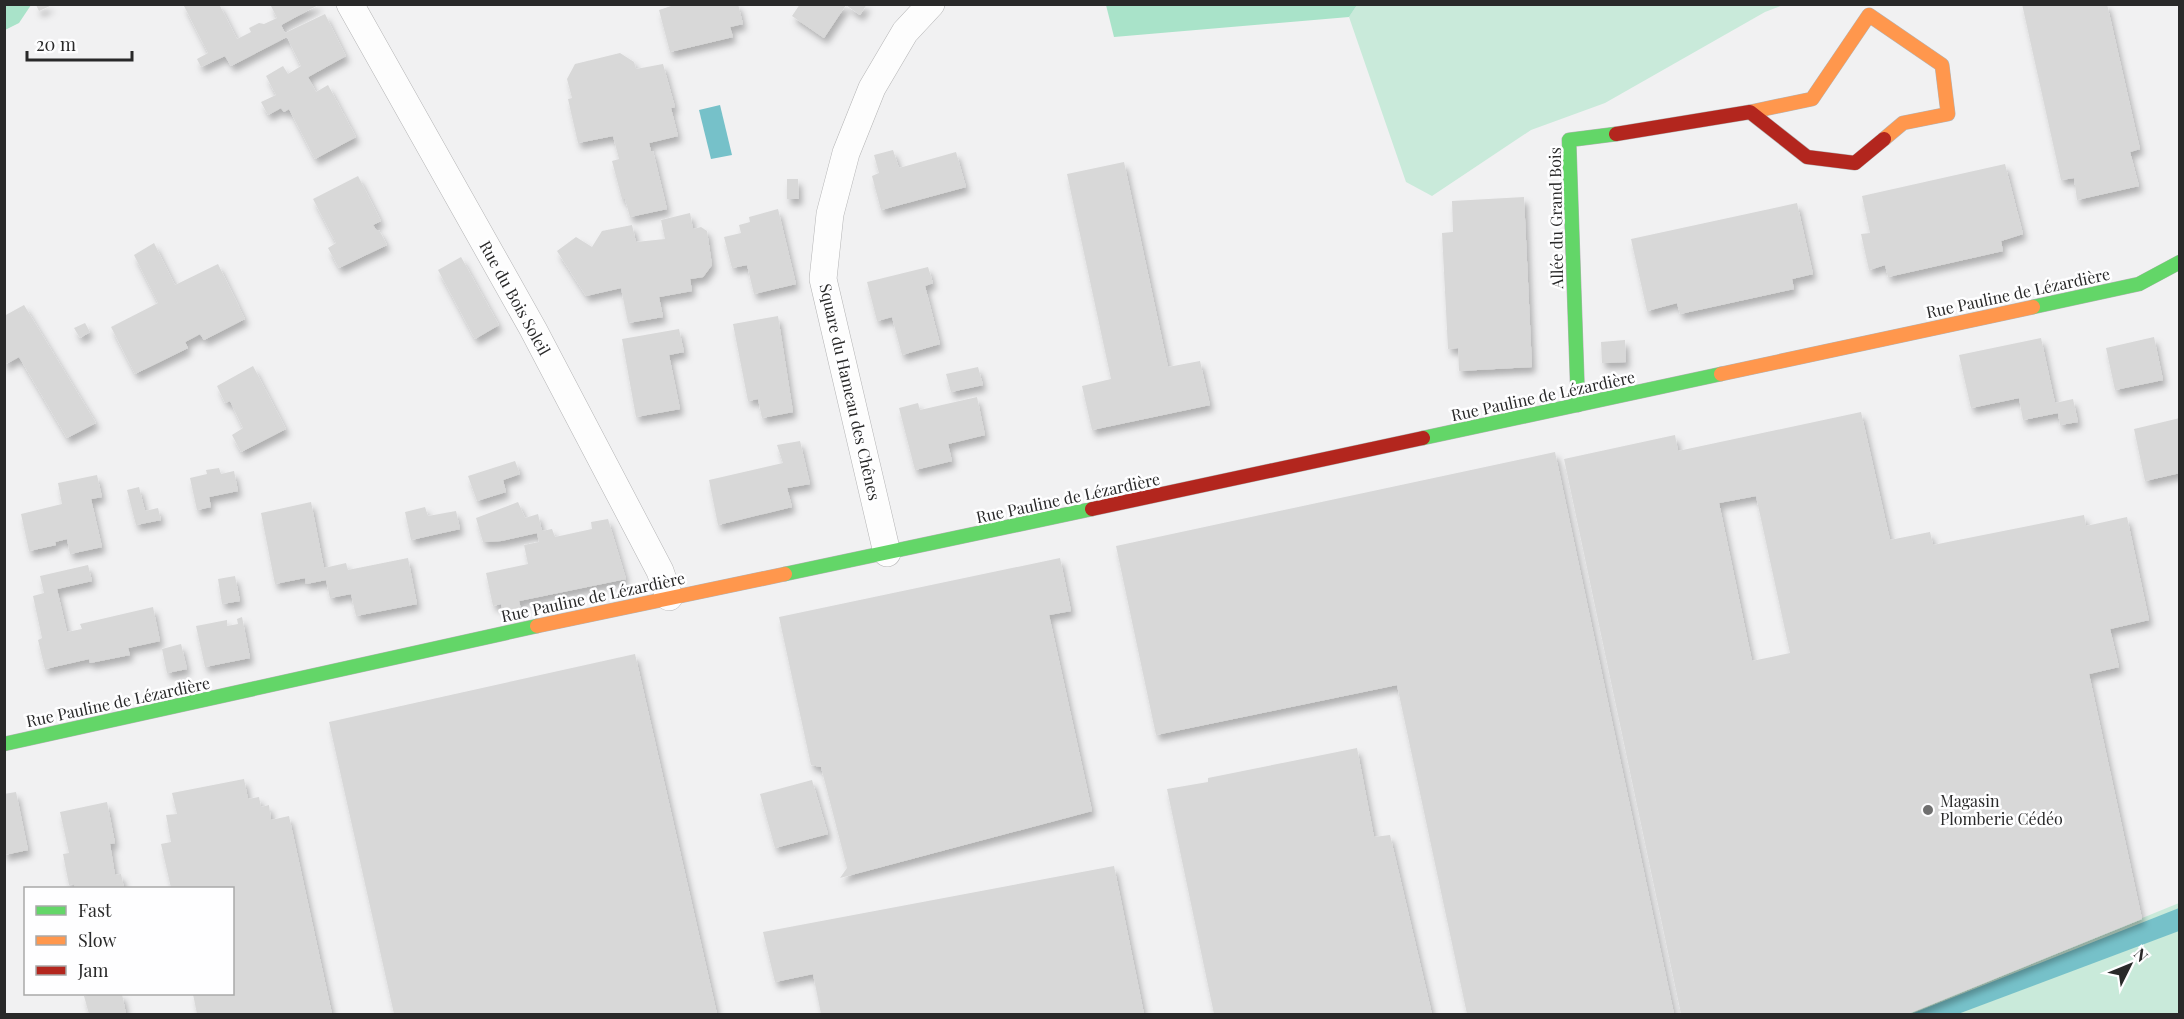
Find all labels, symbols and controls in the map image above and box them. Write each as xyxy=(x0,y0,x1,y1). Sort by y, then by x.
scale bar xyxy=(27,24,132,62)
text: 20 m xyxy=(36,32,76,56)
street label: Allée du Grand Bois xyxy=(1544,147,1567,290)
street label: Rue du Bois Soleil xyxy=(475,237,556,359)
street label: Rue Pauline de Lézardière xyxy=(1924,263,2112,322)
street label: Square du Hameau des Chênes xyxy=(815,281,886,502)
street label: Rue Pauline de Lézardière xyxy=(1449,366,1637,425)
street label: Rue Pauline de Lézardière xyxy=(974,468,1162,527)
street label: Rue Pauline de Lézardière xyxy=(499,567,687,626)
street label: Rue Pauline de Lézardière xyxy=(24,672,212,731)
place label: Magasin Plomberie Cédéo xyxy=(1940,790,2063,829)
marker: Magasin Plomberie Cédéo xyxy=(1921,803,1935,817)
legend xyxy=(24,887,234,995)
text: Fast xyxy=(78,898,112,922)
text: Slow xyxy=(78,928,116,952)
north arrow xyxy=(2100,935,2160,995)
text: N xyxy=(2130,943,2153,966)
text: Jam xyxy=(77,958,108,982)

